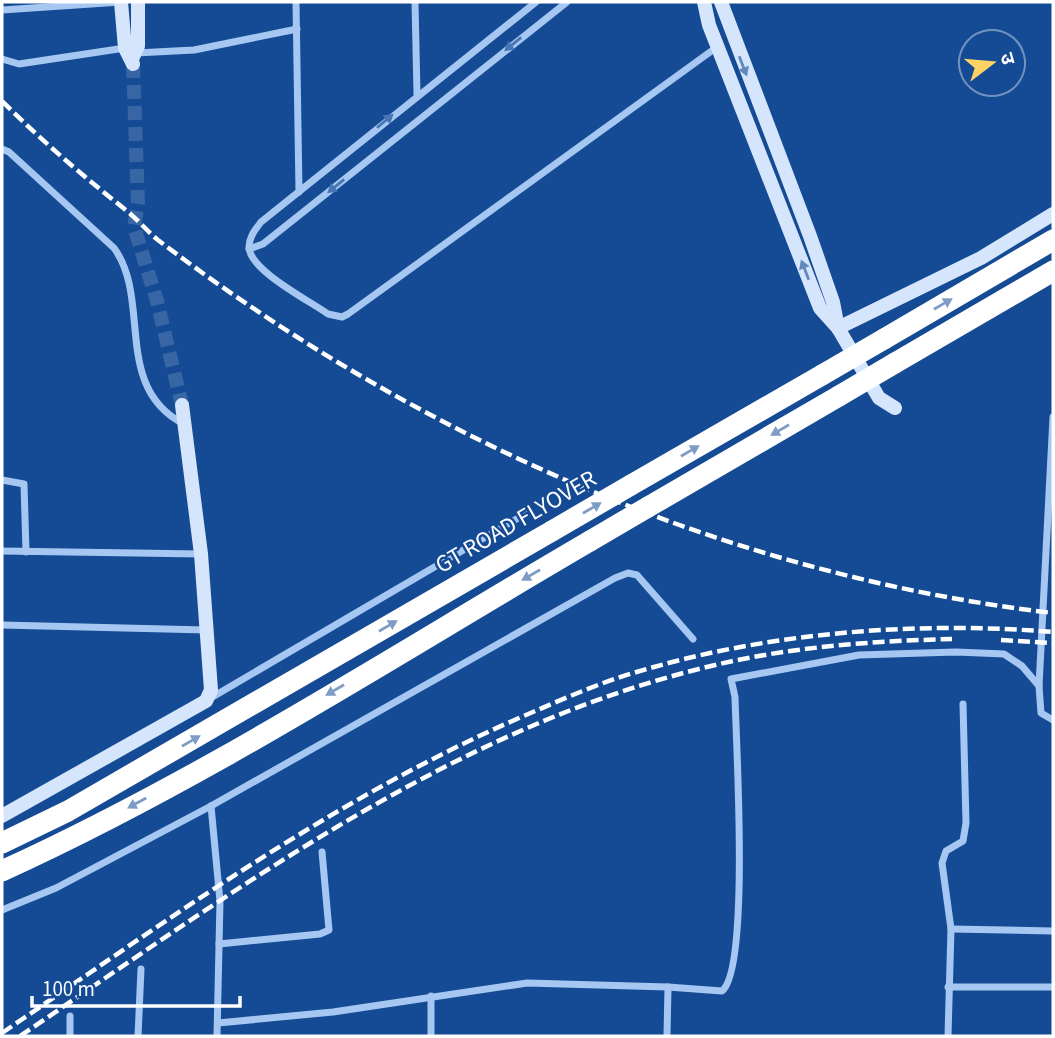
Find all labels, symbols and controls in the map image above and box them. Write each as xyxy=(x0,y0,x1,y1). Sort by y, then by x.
north arrow xyxy=(957,28,1027,98)
one-way arrow xyxy=(505,37,523,52)
text: उ xyxy=(992,50,1022,69)
one-way arrow xyxy=(738,55,749,76)
one-way arrow xyxy=(376,113,394,128)
one-way arrow xyxy=(327,178,344,193)
one-way arrow xyxy=(799,259,810,280)
one-way arrow xyxy=(934,298,953,310)
one-way arrow xyxy=(770,424,790,436)
one-way arrow xyxy=(681,445,700,457)
street label: GT ROAD FLYOVER xyxy=(429,461,603,582)
one-way arrow xyxy=(582,502,601,514)
one-way arrow xyxy=(521,569,541,581)
one-way arrow xyxy=(378,620,397,632)
one-way arrow xyxy=(325,684,344,696)
one-way arrow xyxy=(181,735,201,747)
one-way arrow xyxy=(127,797,147,809)
scale bar xyxy=(32,964,240,1008)
text: 100 m xyxy=(42,974,95,1004)

